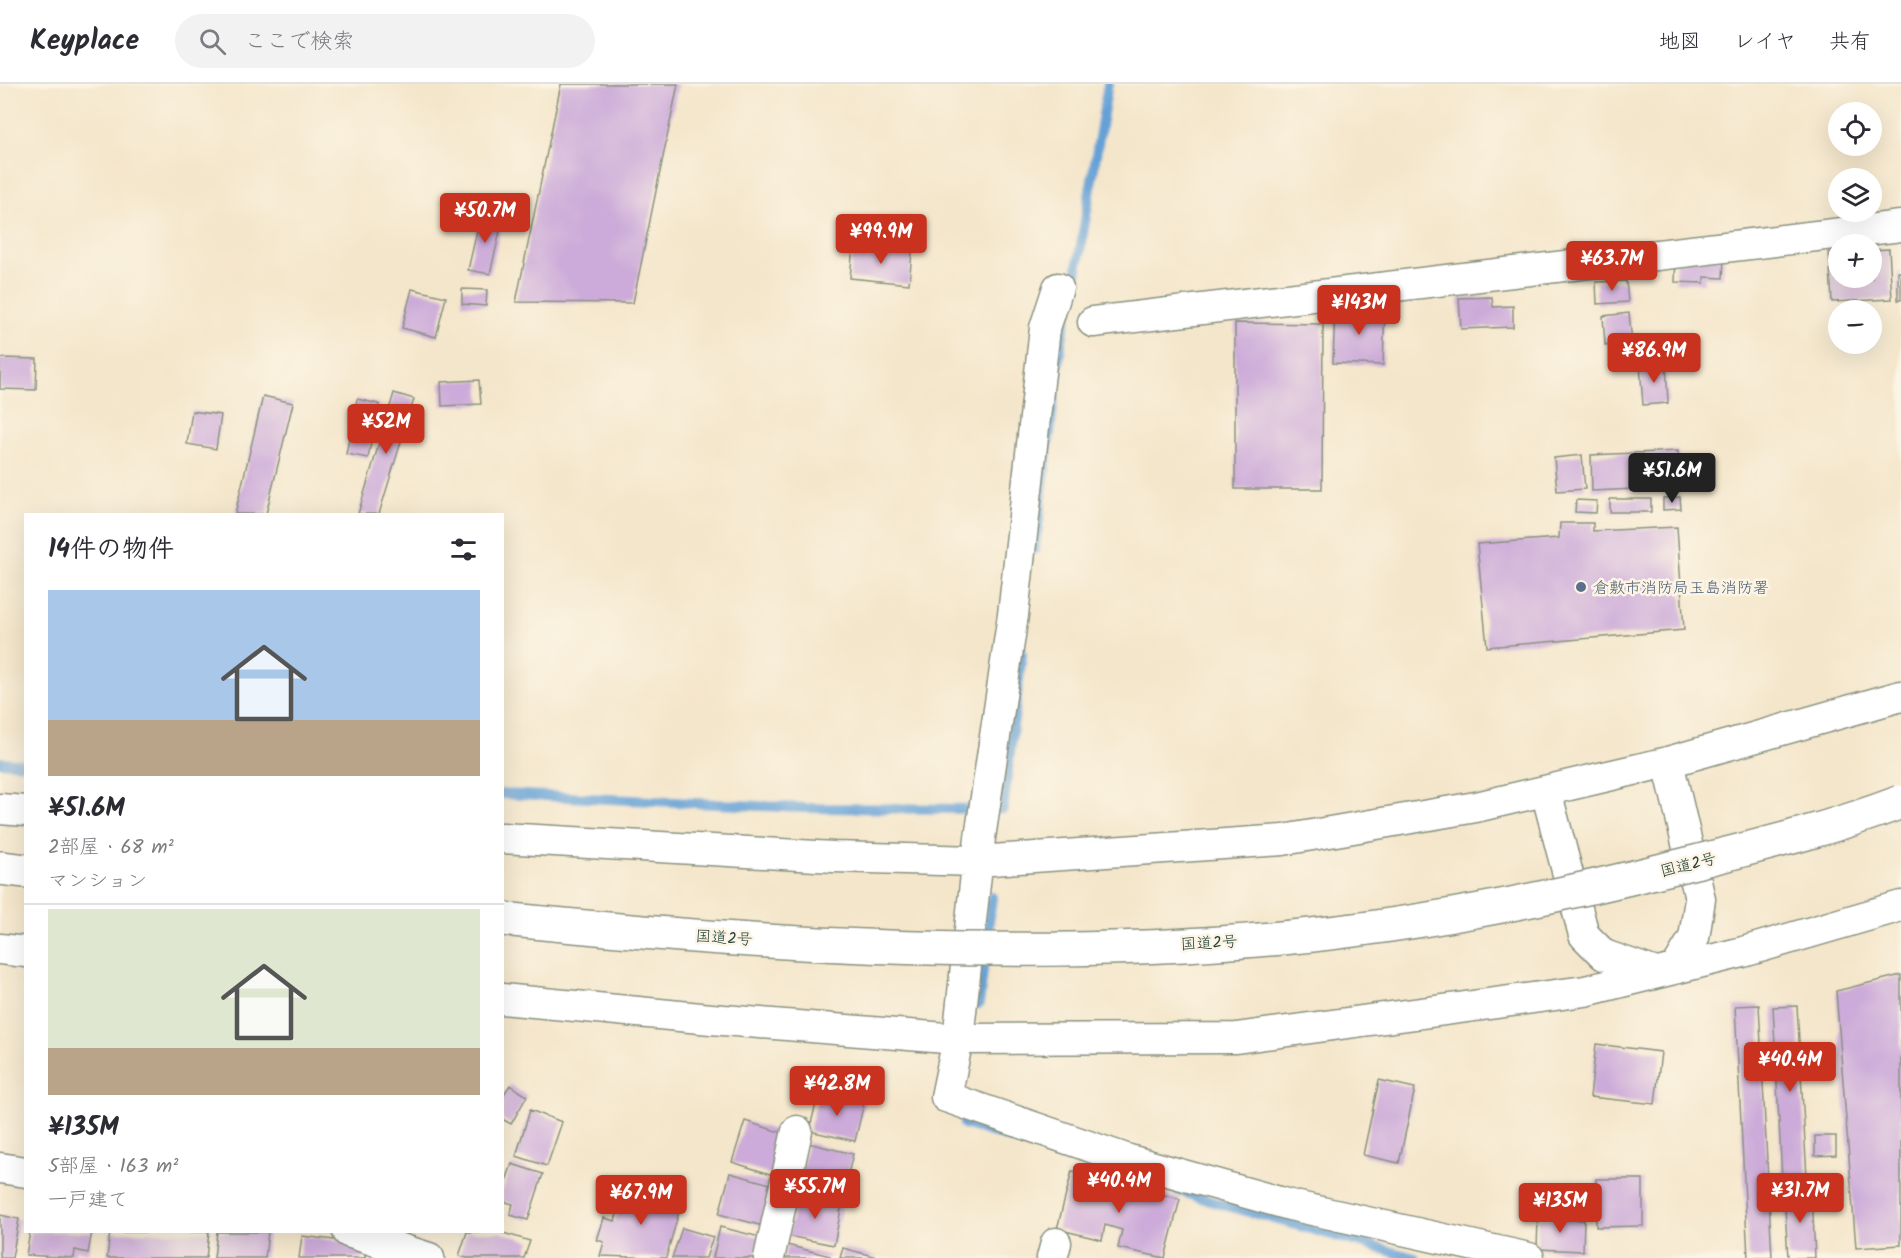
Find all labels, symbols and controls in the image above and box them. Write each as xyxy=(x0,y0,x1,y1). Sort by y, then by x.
search box xyxy=(175,14,595,68)
text: Keyplace xyxy=(30,19,139,64)
icon: search xyxy=(196,25,229,58)
text: ここで検索 xyxy=(244,25,354,60)
text: 地図 xyxy=(1659,26,1701,59)
text: レイヤ xyxy=(1734,26,1796,59)
text: 共有 xyxy=(1829,26,1871,59)
map controls xyxy=(1828,102,1882,354)
button: locate xyxy=(1828,102,1882,156)
button: layers xyxy=(1828,168,1882,222)
pin: ¥50.7M xyxy=(436,193,534,244)
text: ¥50.7M xyxy=(454,196,516,228)
pin: ¥99.9M xyxy=(832,214,930,265)
text: ¥99.9M xyxy=(850,217,912,249)
button: + xyxy=(1828,234,1882,288)
pin: ¥63.7M xyxy=(1563,241,1661,292)
text: ¥63.7M xyxy=(1580,244,1644,276)
pin: ¥143M xyxy=(1317,285,1401,336)
text: ¥143M xyxy=(1331,288,1387,320)
button: − xyxy=(1828,300,1882,354)
pin: ¥86.9M xyxy=(1605,333,1703,384)
text: ¥86.9M xyxy=(1622,336,1686,368)
pin: ¥52M xyxy=(350,404,422,455)
text: ¥52M xyxy=(361,407,411,439)
pin: ¥51.6M xyxy=(1623,453,1721,504)
text: ¥51.6M xyxy=(1642,456,1702,488)
text: 14件の物件 xyxy=(48,529,174,571)
icon: filters xyxy=(447,533,480,566)
place label: 倉敷市消防局玉島消防署 xyxy=(1593,576,1769,601)
marker: 倉敷市消防局玉島消防署 xyxy=(1574,580,1588,594)
icon: home xyxy=(210,629,318,737)
text: ¥51.6M xyxy=(48,788,125,830)
text: 2部屋 · 68 m² xyxy=(48,832,174,864)
street label: 国道2号 xyxy=(1658,846,1719,885)
text: マンション xyxy=(48,866,147,898)
street label: 国道2号 xyxy=(694,924,753,953)
street label: 国道2号 xyxy=(1180,930,1238,957)
icon: home xyxy=(210,948,318,1056)
pin: ¥40.4M xyxy=(1741,1042,1839,1093)
text: ¥40.4M xyxy=(1758,1045,1822,1077)
pin: ¥42.8M xyxy=(788,1066,886,1117)
text: ¥42.8M xyxy=(804,1069,870,1101)
text: ¥135M xyxy=(48,1107,119,1149)
text: 5部屋 · 163 m² xyxy=(48,1151,178,1183)
pin: ¥40.4M xyxy=(1070,1163,1168,1214)
text: ¥40.4M xyxy=(1087,1166,1151,1198)
pin: ¥55.7M xyxy=(766,1169,864,1220)
text: ¥55.7M xyxy=(784,1172,846,1204)
pin: ¥31.7M xyxy=(1751,1173,1849,1224)
pin: ¥67.9M xyxy=(592,1175,690,1226)
text: ¥31.7M xyxy=(1771,1176,1829,1208)
text: ¥67.9M xyxy=(610,1178,672,1210)
pin: ¥135M xyxy=(1518,1183,1602,1234)
text: 一戸建て xyxy=(48,1185,128,1217)
text: ¥135M xyxy=(1533,1186,1587,1218)

